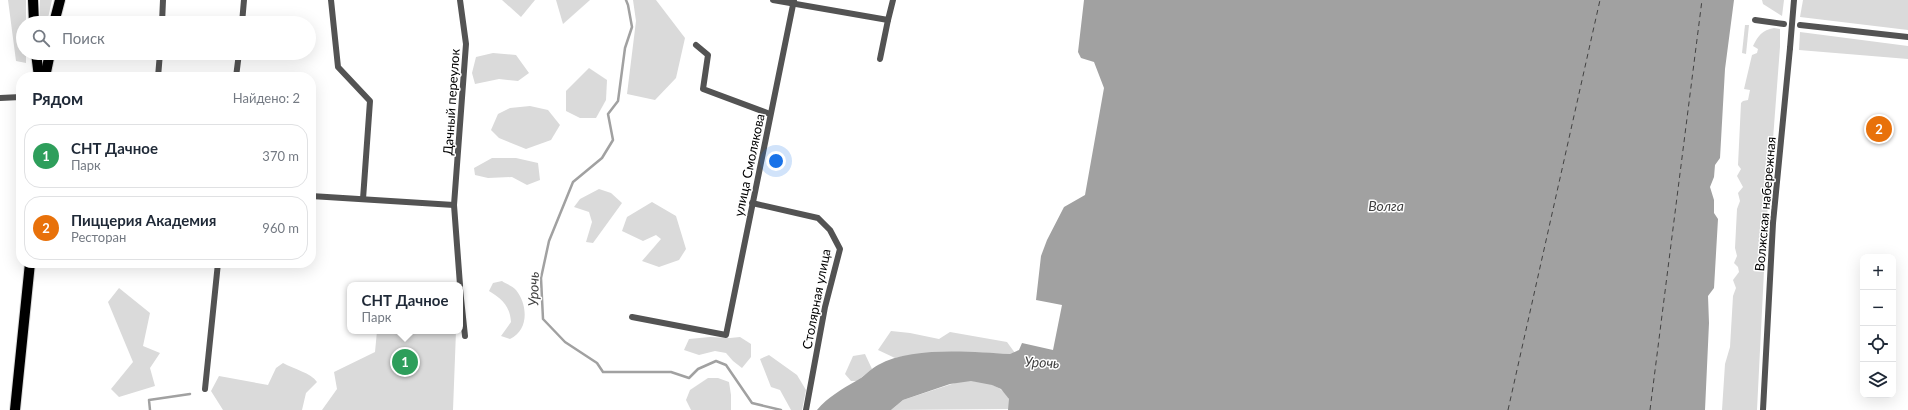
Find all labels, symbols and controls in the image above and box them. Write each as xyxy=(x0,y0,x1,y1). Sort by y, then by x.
search box xyxy=(16,16,316,60)
icon: search xyxy=(30,27,52,49)
text: Поиск xyxy=(62,29,105,47)
street label: Дачный переулок xyxy=(439,48,463,156)
text: Рядом xyxy=(32,88,83,109)
text: Найдено: 2 xyxy=(233,90,300,106)
street label: улица Смолякова xyxy=(730,112,768,218)
pin: 2 xyxy=(1866,114,1892,144)
street label: Волжская набережная xyxy=(1751,136,1779,272)
text: СНТ Дачное xyxy=(71,139,158,157)
text: 1 xyxy=(42,148,50,164)
text: 370 m xyxy=(262,148,299,164)
your location xyxy=(766,151,786,171)
text: Парк xyxy=(71,157,101,173)
water label: Волга xyxy=(1368,197,1404,214)
text: Пиццерия Академия xyxy=(71,211,216,229)
text: 2 xyxy=(42,220,50,236)
text: 960 m xyxy=(262,220,299,236)
text: Ресторан xyxy=(71,229,126,245)
street label: Столярная улица xyxy=(798,247,834,351)
map controls xyxy=(1860,254,1896,398)
button: + xyxy=(1860,254,1896,290)
water label: Урочь xyxy=(524,271,542,307)
popup xyxy=(347,282,463,334)
button: − xyxy=(1860,290,1896,326)
text: СНТ Дачное xyxy=(362,291,448,309)
text: Парк xyxy=(362,309,391,325)
button: locate xyxy=(1860,326,1896,362)
pin: 1 xyxy=(392,347,418,377)
water label: Урочь xyxy=(1024,353,1060,371)
button: layers xyxy=(1860,362,1896,398)

